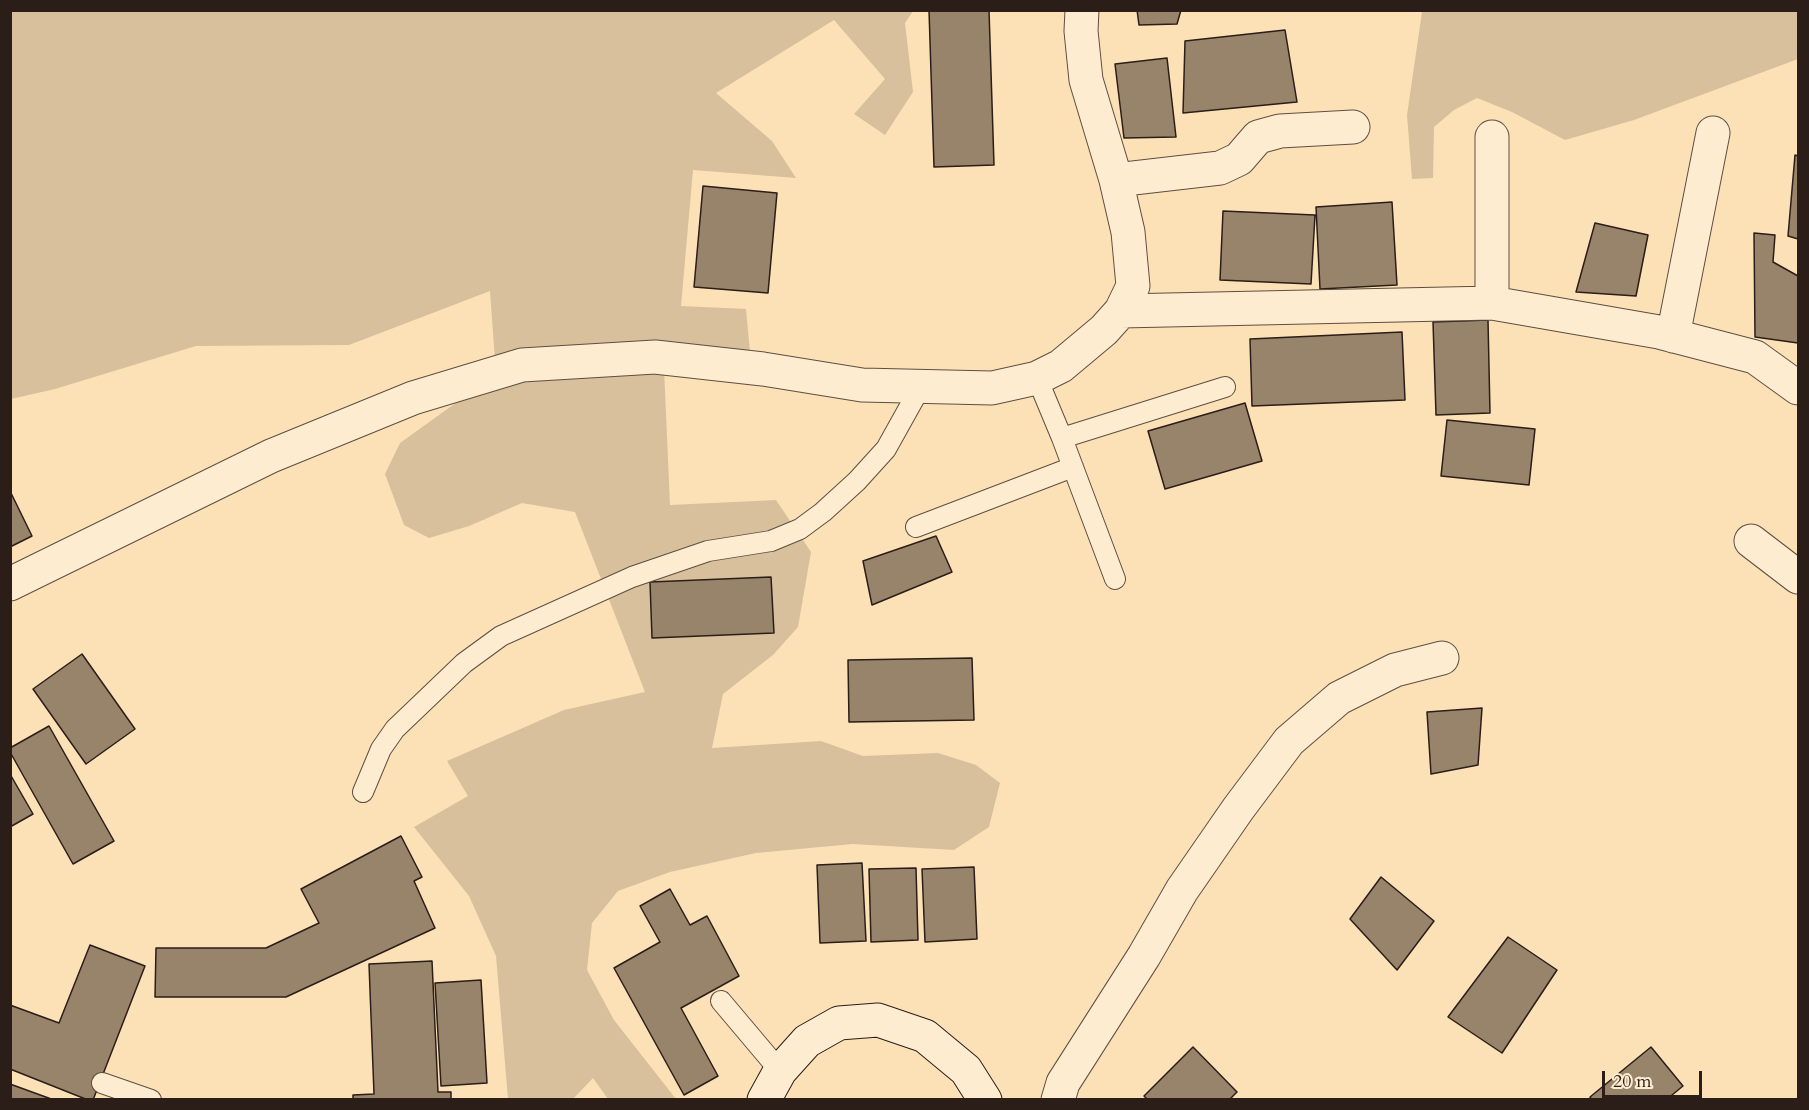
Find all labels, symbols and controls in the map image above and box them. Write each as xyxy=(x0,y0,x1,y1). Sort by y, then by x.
scale bar xyxy=(1605,1059,1706,1097)
text: 20 m xyxy=(1613,1069,1652,1094)

